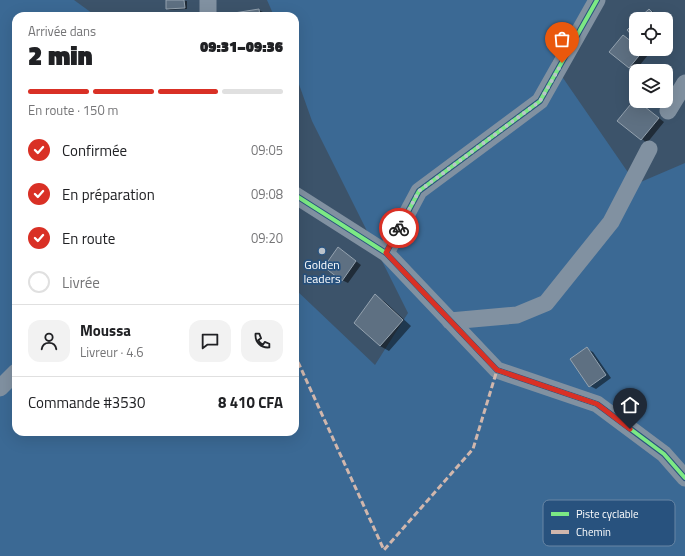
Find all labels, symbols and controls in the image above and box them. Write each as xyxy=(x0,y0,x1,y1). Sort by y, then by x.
map controls xyxy=(629,12,673,108)
button: locate xyxy=(629,12,673,56)
text: Arrivée dans xyxy=(28,21,96,41)
pin xyxy=(545,22,579,63)
icon: bag xyxy=(551,28,573,50)
text: 09:31–09:36 xyxy=(200,35,283,58)
text: 2 min xyxy=(28,36,93,75)
button: layers xyxy=(629,64,673,108)
text: En route · 150 m xyxy=(28,100,118,120)
icon: check xyxy=(28,139,50,161)
text: Confirmée xyxy=(62,139,127,162)
text: 09:05 xyxy=(251,140,283,160)
icon: check xyxy=(28,183,50,205)
text: En préparation xyxy=(62,183,155,206)
text: 09:08 xyxy=(251,184,283,204)
courier xyxy=(379,208,419,248)
icon: bike xyxy=(388,217,410,239)
icon: check xyxy=(28,227,50,249)
text: En route xyxy=(62,227,115,250)
text: 09:20 xyxy=(251,228,283,248)
marker: Golden leaders xyxy=(317,246,327,256)
place label: Golden leaders xyxy=(304,255,341,288)
text: Livrée xyxy=(62,271,100,294)
text: Moussa xyxy=(80,319,131,342)
button: person xyxy=(28,320,70,362)
button: chat xyxy=(189,320,231,362)
button: phone xyxy=(241,320,283,362)
text: Livreur · 4.6 xyxy=(80,342,144,362)
pin xyxy=(613,388,647,429)
text: Commande #3530 xyxy=(28,391,145,414)
text: 8 410 CFA xyxy=(218,391,283,414)
icon: home xyxy=(619,394,641,416)
legend xyxy=(543,500,675,546)
text: Piste cyclable xyxy=(576,506,639,522)
text: Chemin xyxy=(576,524,611,540)

